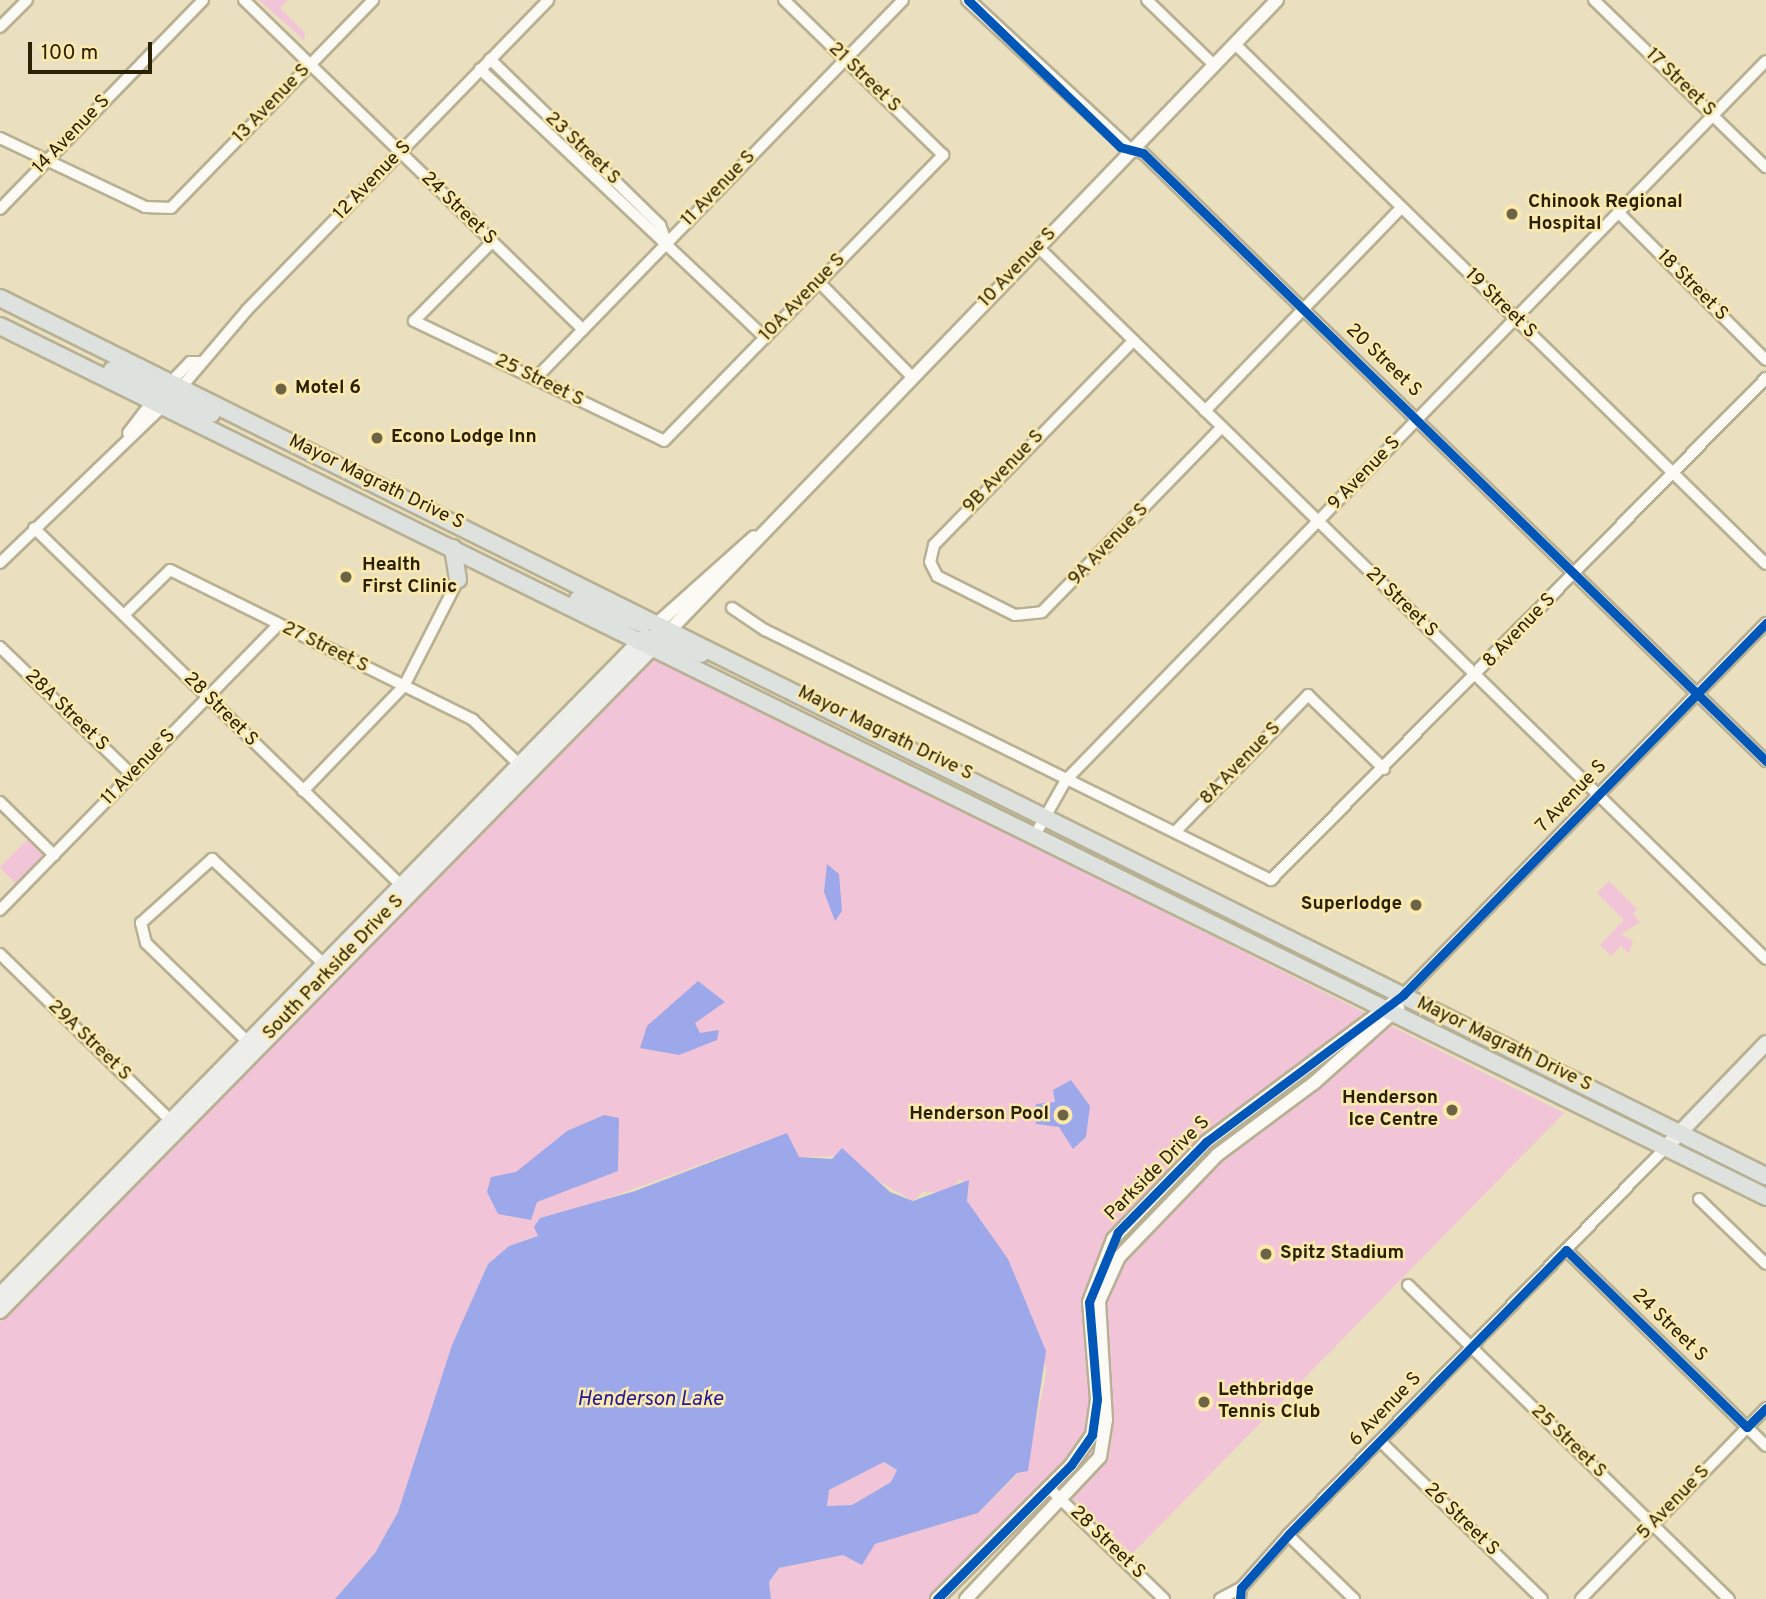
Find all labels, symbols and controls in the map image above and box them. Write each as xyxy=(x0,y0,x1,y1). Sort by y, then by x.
scale bar xyxy=(32,28,156,72)
street label: 21 Street S xyxy=(823,38,905,118)
text: 100 m xyxy=(41,40,98,67)
street label: 17 Street S xyxy=(1640,44,1720,122)
street label: 13 Avenue S xyxy=(228,59,316,149)
street label: 14 Avenue S xyxy=(28,90,116,180)
street label: 23 Street S xyxy=(540,108,624,190)
street label: 12 Avenue S xyxy=(329,136,417,226)
street label: 11 Avenue S xyxy=(677,146,761,232)
street label: 24 Street S xyxy=(416,168,500,250)
place label: Chinook Regional Hospital xyxy=(1528,192,1683,236)
marker: Chinook Regional Hospital xyxy=(1502,204,1522,224)
street label: 10 Avenue S xyxy=(974,223,1062,313)
street label: 18 Street S xyxy=(1652,246,1732,326)
street label: 10A Avenue S xyxy=(755,249,851,347)
street label: 19 Street S xyxy=(1459,264,1541,344)
street label: 20 Street S xyxy=(1340,319,1426,403)
street label: 25 Street S xyxy=(491,350,587,412)
place label: Motel 6 xyxy=(295,378,361,400)
marker: Motel 6 xyxy=(273,381,289,397)
street label: 9B Avenue S xyxy=(958,425,1050,519)
place label: Econo Lodge Inn xyxy=(391,427,537,449)
marker: Econo Lodge Inn xyxy=(369,430,385,446)
street label: Mayor Magrath Drive S xyxy=(285,431,467,535)
street label: 9 Avenue S xyxy=(1324,432,1406,516)
street label: 9A Avenue S xyxy=(1064,498,1154,592)
place label: Health First Clinic xyxy=(362,555,457,599)
street label: 21 Street S xyxy=(1360,563,1442,643)
marker: Health First Clinic xyxy=(336,567,356,587)
street label: 8 Avenue S xyxy=(1479,589,1561,673)
street label: 27 Street S xyxy=(278,617,372,679)
street label: 28A Street S xyxy=(19,665,113,757)
street label: 28 Street S xyxy=(178,668,262,752)
street label: Mayor Magrath Drive S xyxy=(794,682,976,786)
street label: 8A Avenue S xyxy=(1195,717,1287,811)
street label: 11 Avenue S xyxy=(97,725,181,811)
street label: 7 Avenue S xyxy=(1531,755,1613,839)
street label: South Parkside Drive S xyxy=(259,891,409,1045)
place label: Superlodge xyxy=(1301,894,1402,916)
marker: Superlodge xyxy=(1408,897,1424,913)
street label: Mayor Magrath Drive S xyxy=(1413,993,1595,1097)
street label: 29A Street S xyxy=(42,995,136,1087)
place label: Henderson Ice Centre xyxy=(1342,1088,1438,1132)
marker: Henderson Ice Centre xyxy=(1444,1102,1460,1118)
place label: Henderson Pool xyxy=(909,1104,1049,1126)
marker: Henderson Pool xyxy=(1055,1107,1071,1123)
street label: Parkside Drive S xyxy=(1101,1112,1215,1226)
place label: Spitz Stadium xyxy=(1280,1243,1404,1265)
marker: Spitz Stadium xyxy=(1258,1246,1274,1262)
street label: 24 Street S xyxy=(1627,1285,1711,1367)
street label: 6 Avenue S xyxy=(1345,1368,1427,1452)
place label: Lethbridge Tennis Club xyxy=(1218,1380,1320,1424)
water label: Henderson Lake xyxy=(577,1387,723,1413)
marker: Lethbridge Tennis Club xyxy=(1196,1394,1212,1410)
street label: 25 Street S xyxy=(1526,1400,1610,1484)
street label: 5 Avenue S xyxy=(1633,1461,1715,1545)
street label: 26 Street S xyxy=(1419,1479,1503,1561)
street label: 28 Street S xyxy=(1065,1502,1149,1584)

